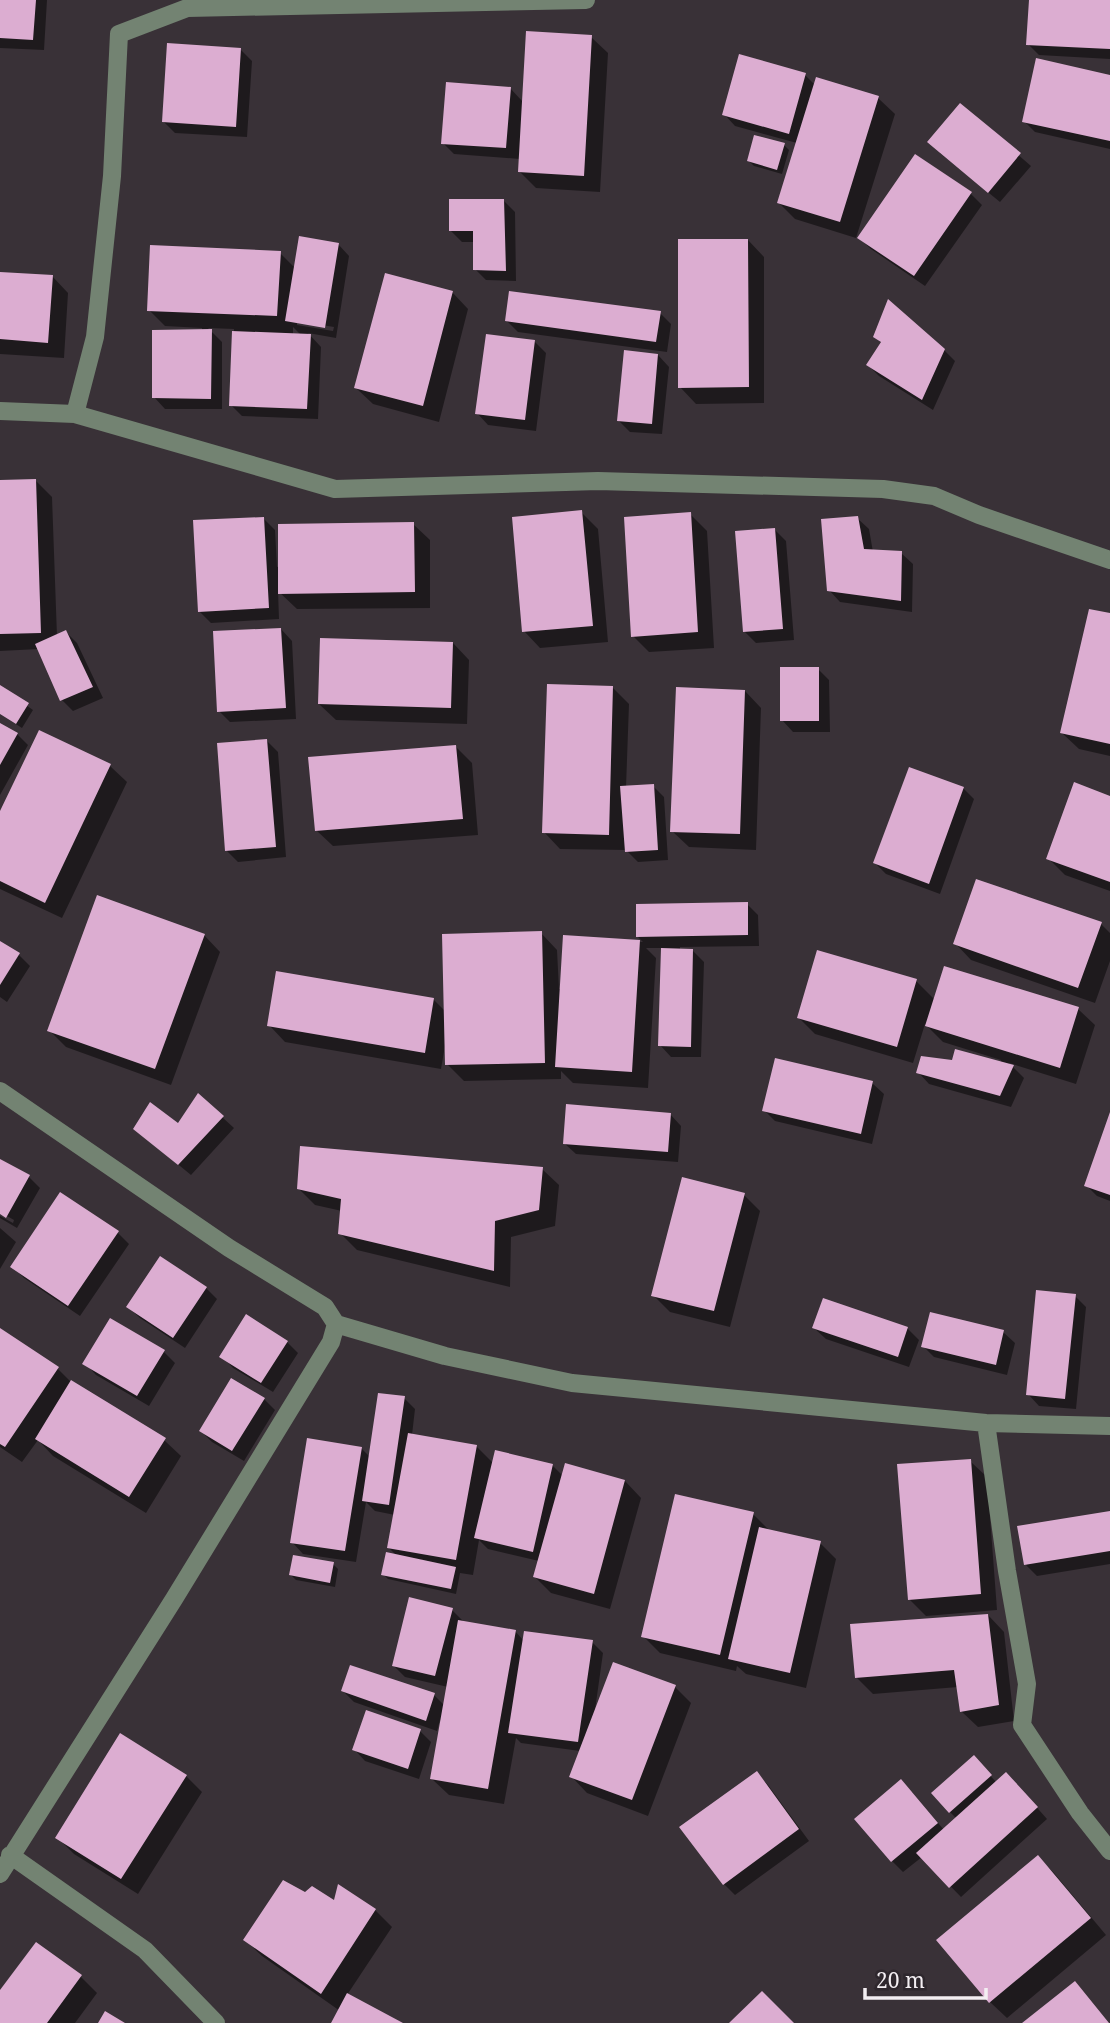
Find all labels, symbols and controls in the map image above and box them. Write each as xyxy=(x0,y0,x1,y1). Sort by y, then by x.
scale bar xyxy=(865,1956,986,2000)
text: 20 m xyxy=(876,1966,925,1994)

